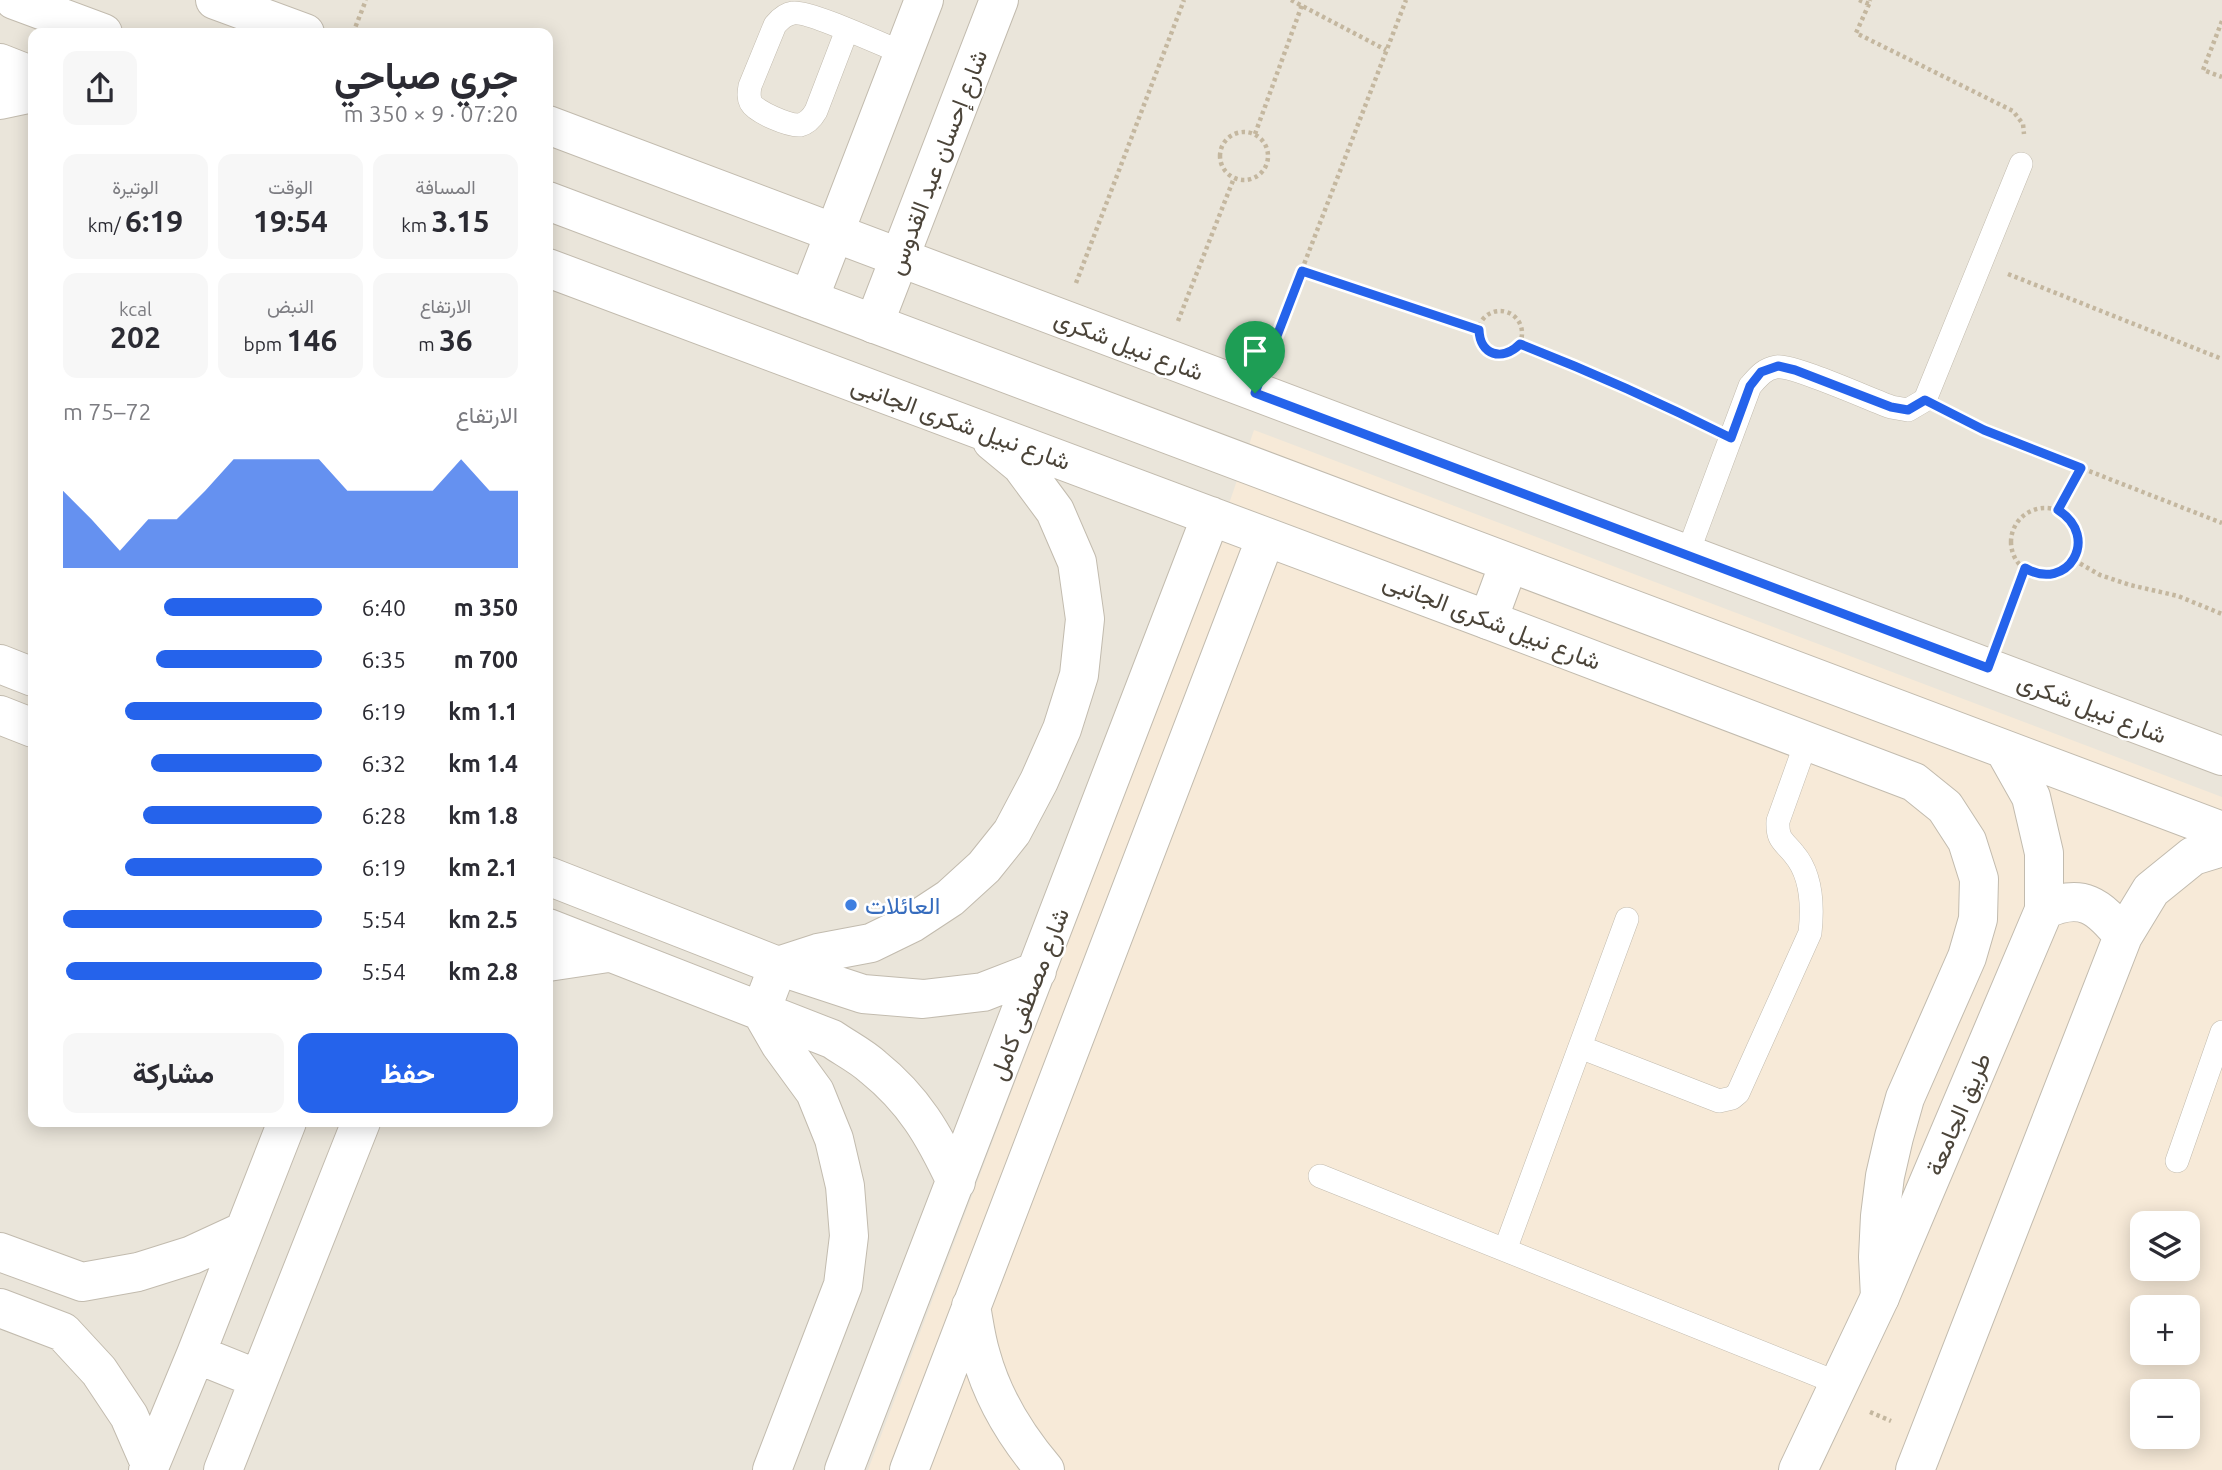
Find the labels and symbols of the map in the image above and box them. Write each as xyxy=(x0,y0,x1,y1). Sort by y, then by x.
street label: شارع إحسان عبد القدوس xyxy=(882,46,995,279)
street label: شارع نبيل شكرى xyxy=(1050,304,1207,389)
pin xyxy=(1225,321,1285,393)
street label: شارع نبيل شكرى الجانبى xyxy=(847,371,1074,478)
street label: شارع نبيل شكرى الجانبى xyxy=(1378,567,1605,678)
street label: شارع نبيل شكرى xyxy=(2013,667,2170,752)
place label: العائلات xyxy=(865,892,940,919)
marker: العائلات xyxy=(843,897,859,913)
street label: شارع مصطفى كامل xyxy=(984,904,1077,1085)
street label: طريق الجامعة xyxy=(1920,1049,1998,1180)

